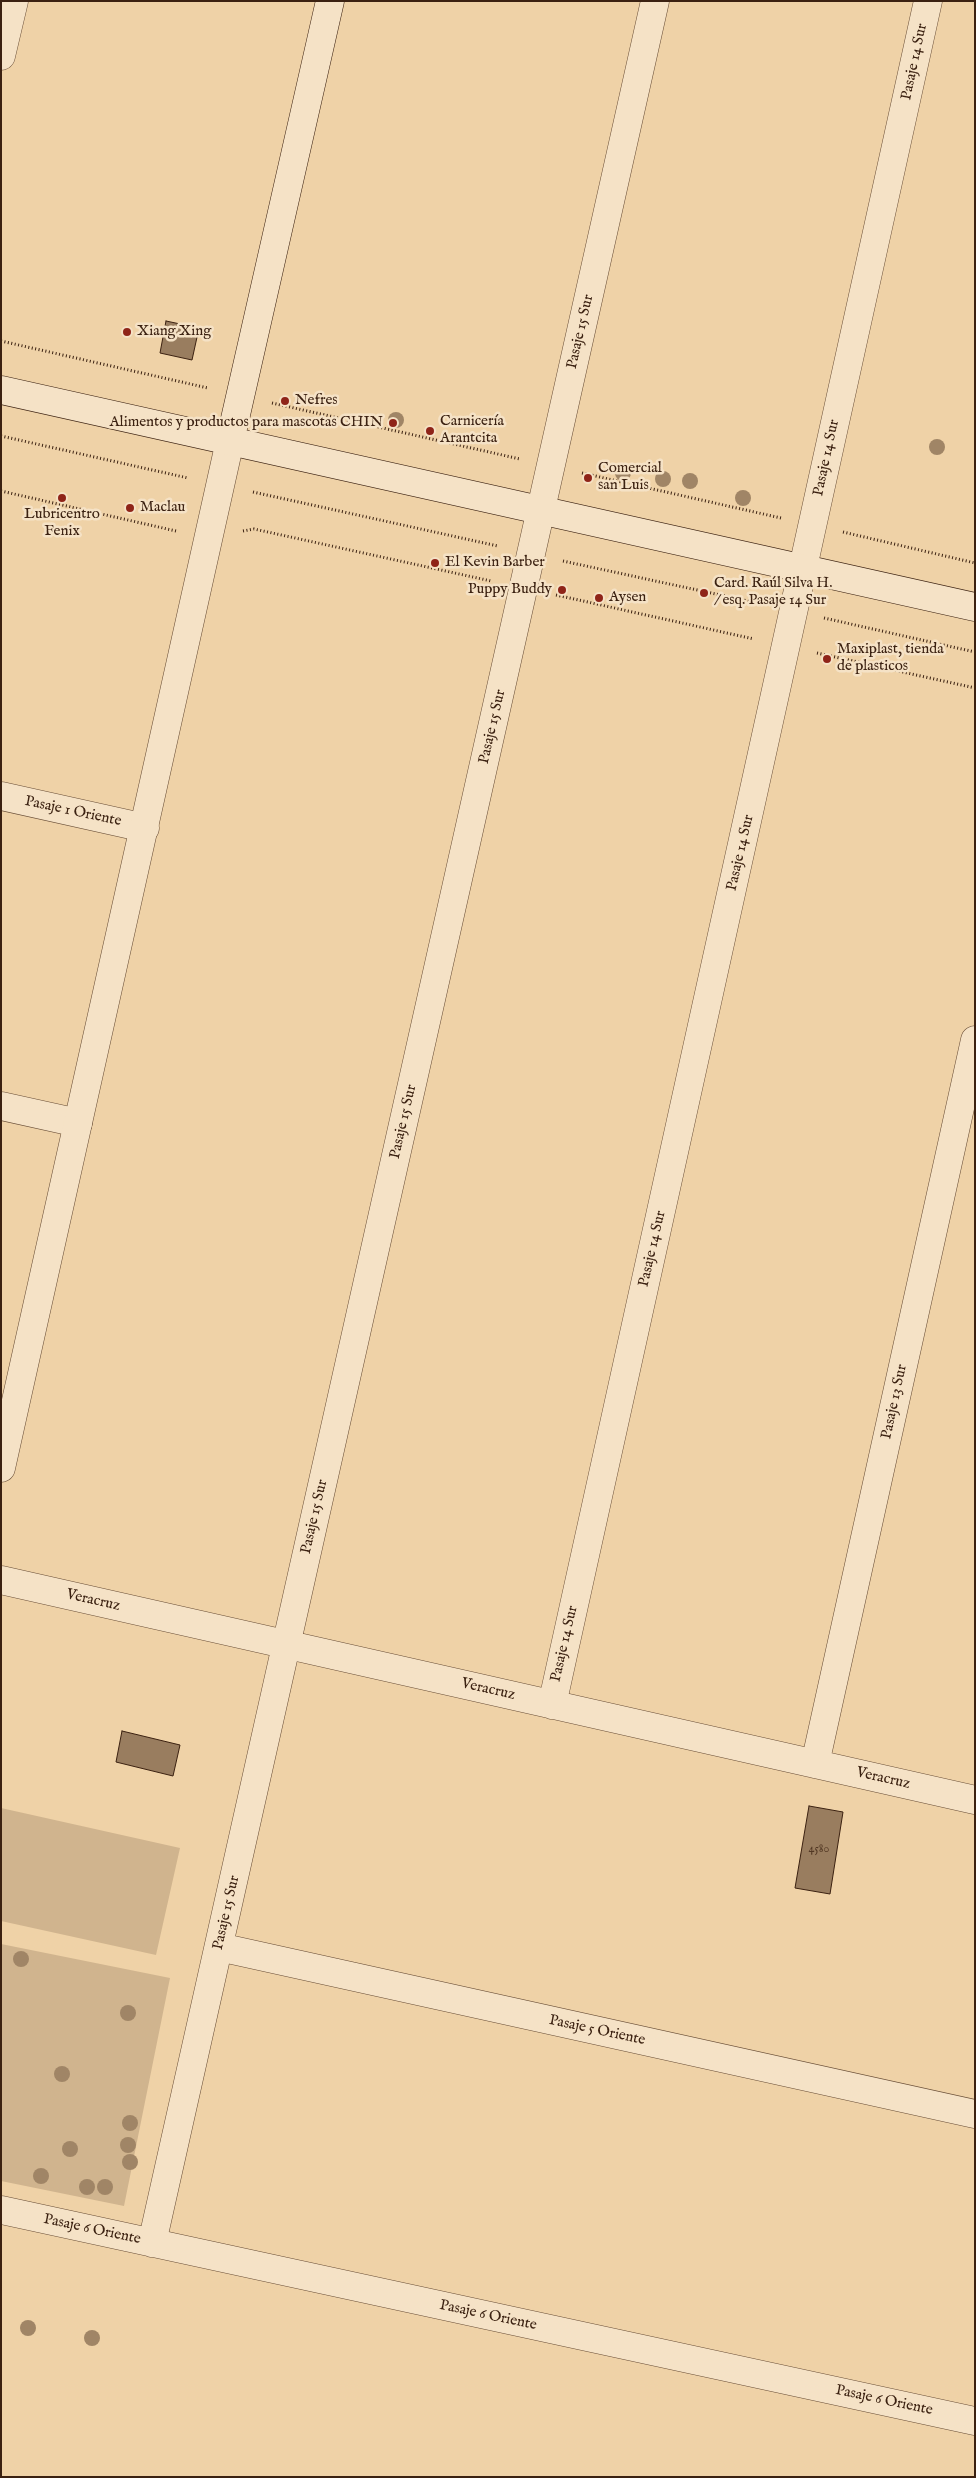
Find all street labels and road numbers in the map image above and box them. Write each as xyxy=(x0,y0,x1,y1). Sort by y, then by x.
street label: Pasaje 14 Sur xyxy=(898,22,932,102)
street label: Pasaje 15 Sur xyxy=(564,293,598,371)
street label: Pasaje 14 Sur xyxy=(810,418,844,498)
street label: Pasaje 15 Sur xyxy=(476,688,510,766)
street label: Pasaje 1 Oriente xyxy=(23,793,123,831)
street label: Pasaje 14 Sur xyxy=(723,813,759,893)
street label: Pasaje 15 Sur xyxy=(387,1083,421,1161)
street label: Pasaje 14 Sur xyxy=(635,1209,671,1289)
street label: Pasaje 13 Sur xyxy=(878,1363,912,1441)
street label: Pasaje 15 Sur xyxy=(298,1478,332,1556)
street label: Veracruz xyxy=(64,1586,122,1616)
street label: Pasaje 14 Sur xyxy=(547,1604,583,1684)
street label: Veracruz xyxy=(459,1675,517,1705)
street label: Veracruz xyxy=(854,1764,912,1794)
street label: Pasaje 15 Sur xyxy=(210,1874,244,1952)
street label: Pasaje 5 Oriente xyxy=(547,2012,647,2050)
street label: Pasaje 6 Oriente xyxy=(42,2211,142,2249)
street label: Pasaje 6 Oriente xyxy=(438,2297,538,2335)
street label: Pasaje 6 Oriente xyxy=(834,2382,934,2420)

